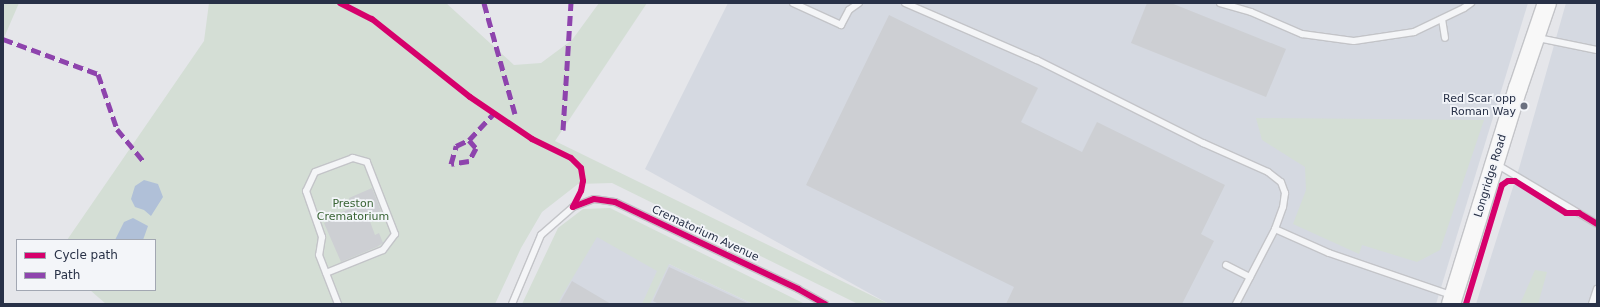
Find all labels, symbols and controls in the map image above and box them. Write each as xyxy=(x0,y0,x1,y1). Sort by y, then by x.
place label: Red Scar opp Roman Way xyxy=(1443,93,1516,119)
marker: Red Scar opp Roman Way xyxy=(1519,101,1529,111)
street label: Longridge Road xyxy=(1472,133,1510,219)
park label: Preston Crematorium xyxy=(317,198,389,224)
street label: Crematorium Avenue xyxy=(649,203,761,265)
legend xyxy=(16,239,156,291)
text: Cycle path xyxy=(54,248,118,262)
text: Path xyxy=(54,268,80,282)

